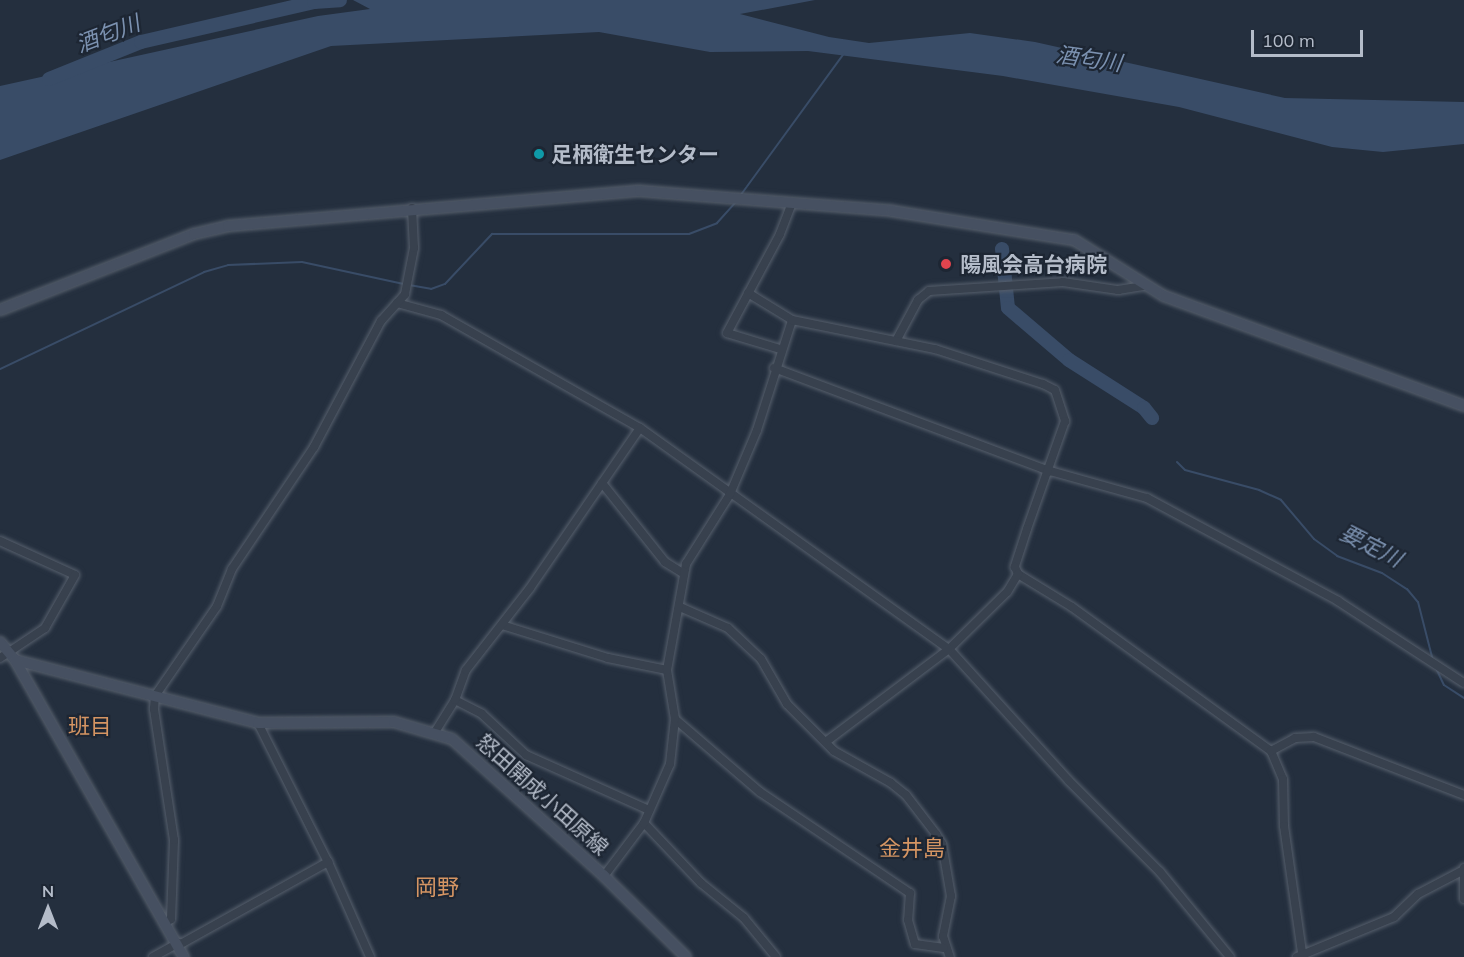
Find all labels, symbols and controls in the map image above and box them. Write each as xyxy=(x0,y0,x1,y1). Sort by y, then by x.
water label: 酒匂川 xyxy=(72,10,144,58)
scale bar xyxy=(1254,18,1366,56)
text: 100 m xyxy=(1262,29,1315,52)
water label: 酒匂川 xyxy=(1054,41,1124,77)
place label: 足柄衛生センター xyxy=(551,141,719,167)
marker: 足柄衛生センター xyxy=(532,147,546,161)
place label: 陽風会高台病院 xyxy=(960,251,1107,277)
marker: 陽風会高台病院 xyxy=(937,255,955,273)
water label: 要定川 xyxy=(1336,519,1406,573)
district label: 班目 xyxy=(68,714,112,740)
street label: 怒田開成小田原線 xyxy=(472,728,614,860)
district label: 金井島 xyxy=(879,836,945,862)
district label: 岡野 xyxy=(415,875,459,901)
north arrow xyxy=(18,879,78,939)
text: N xyxy=(42,881,54,901)

